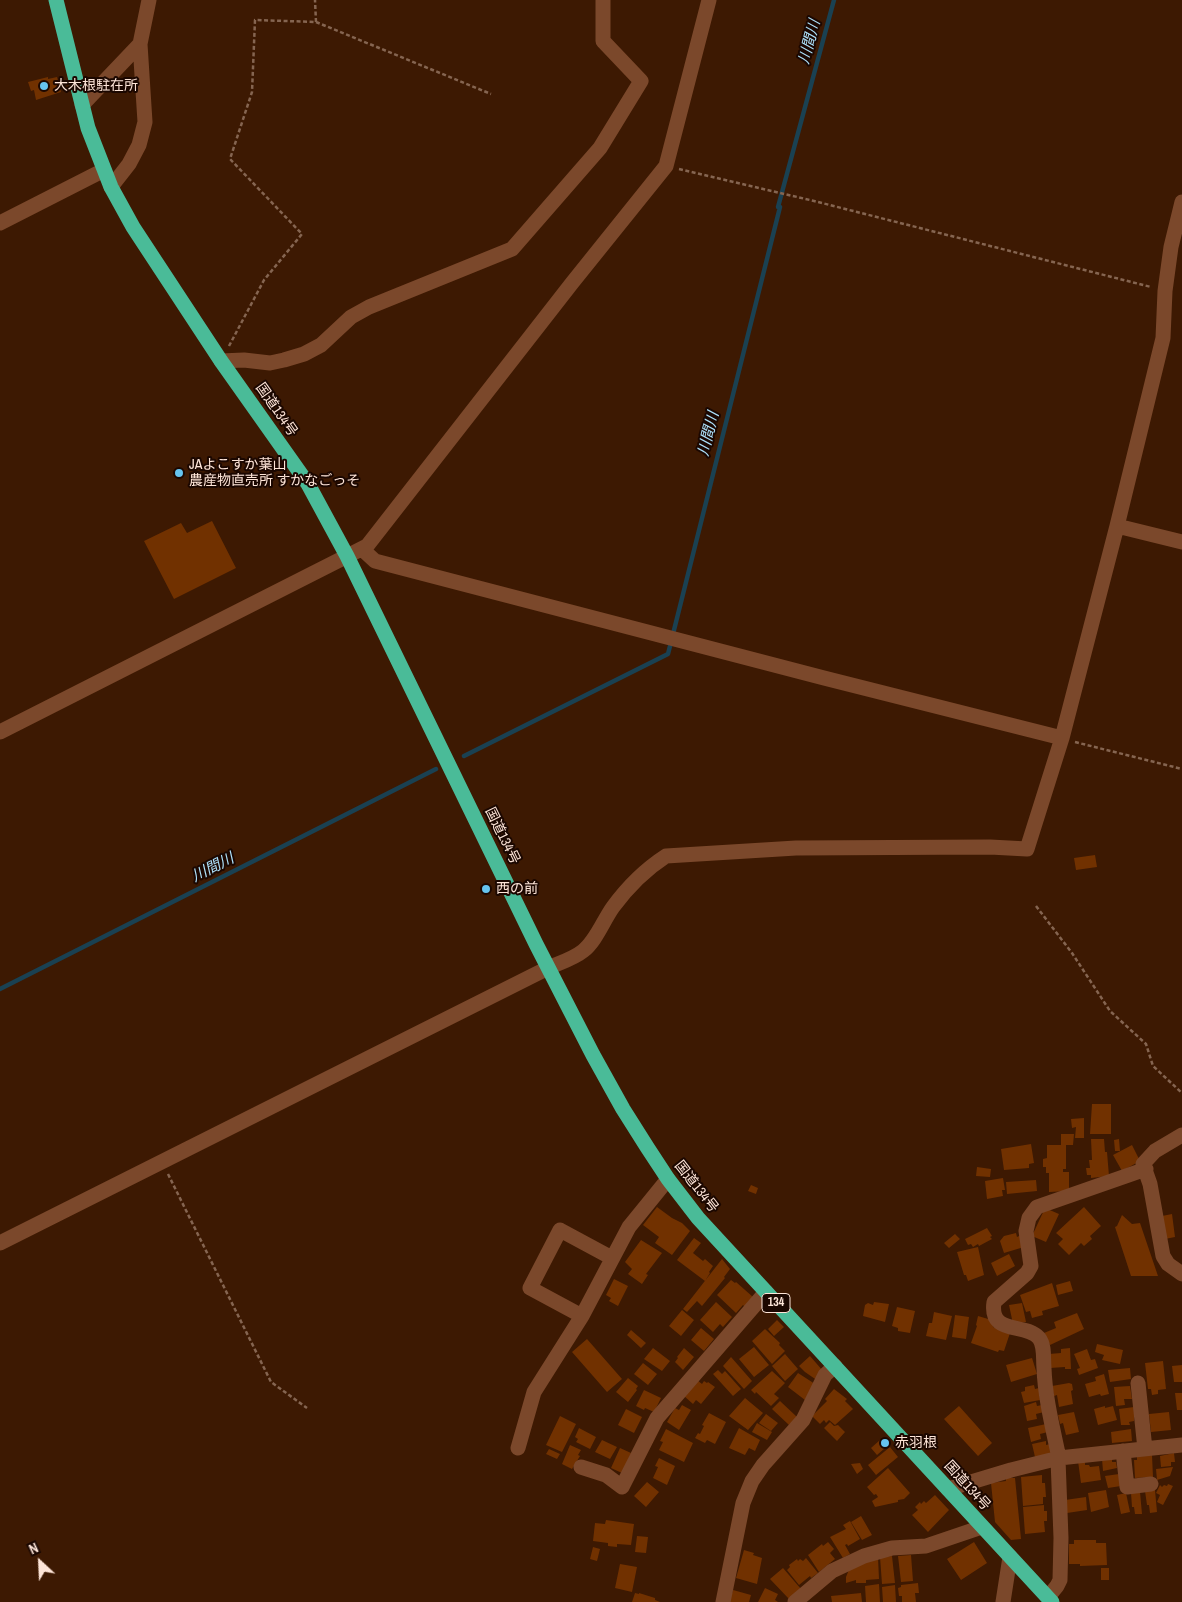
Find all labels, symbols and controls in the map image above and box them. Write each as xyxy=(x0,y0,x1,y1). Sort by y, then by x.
water label: 川間川 xyxy=(795,18,825,66)
place label: 大木根駐在所 xyxy=(54,78,138,94)
marker: 大木根駐在所 xyxy=(38,80,50,92)
street label: 国道134号 xyxy=(252,380,300,440)
water label: 川間川 xyxy=(695,410,723,458)
place label: JAよこすか葉山 農産物直売所 すかなごっそ xyxy=(189,457,360,490)
marker: JAよこすか葉山 農産物直売所 すかなごっそ xyxy=(173,467,185,479)
street label: 国道134号 xyxy=(481,805,523,867)
water label: 川間川 xyxy=(189,850,237,886)
place label: 西の前 xyxy=(496,881,538,897)
marker: 西の前 xyxy=(480,883,492,895)
street label: 国道134号 xyxy=(671,1158,721,1216)
road number: 134 xyxy=(762,1294,790,1312)
place label: 赤羽根 xyxy=(895,1435,937,1451)
marker: 赤羽根 xyxy=(879,1437,891,1449)
street label: 国道134号 xyxy=(940,1458,994,1514)
north arrow xyxy=(15,1537,65,1587)
text: N xyxy=(26,1538,41,1558)

